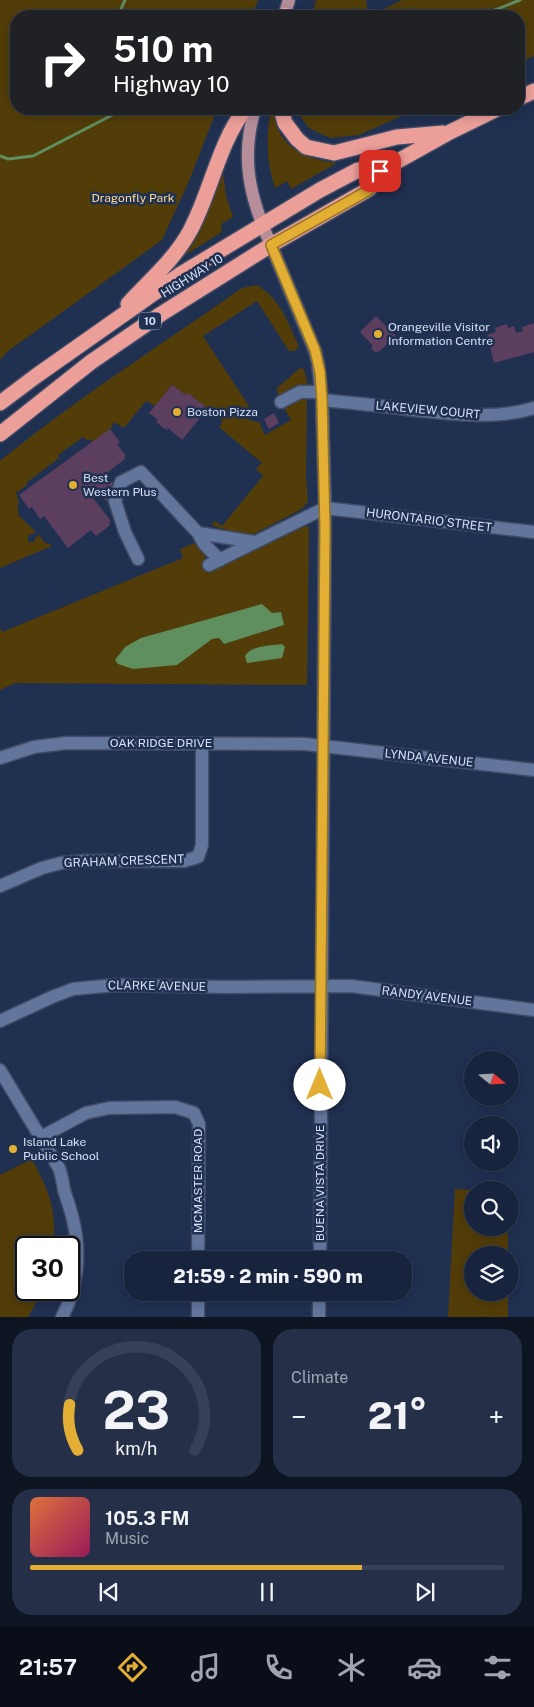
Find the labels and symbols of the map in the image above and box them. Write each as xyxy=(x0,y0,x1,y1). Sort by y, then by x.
pin xyxy=(359,150,401,192)
park label: Dragonfly Park xyxy=(91,191,175,205)
street label: HIGHWAY 10 xyxy=(158,251,226,301)
road number: 10 xyxy=(139,312,161,330)
place label: Orangeville Visitor Information Centre xyxy=(388,320,493,348)
marker: Orangeville Visitor Information Centre xyxy=(372,328,384,340)
street label: LAKEVIEW COURT xyxy=(375,398,481,422)
place label: Boston Pizza xyxy=(187,405,258,419)
marker: Boston Pizza xyxy=(171,406,183,418)
place label: Best Western Plus xyxy=(83,471,157,499)
marker: Best Western Plus xyxy=(67,479,79,491)
street label: HURONTARIO STREET xyxy=(365,505,493,535)
street label: OAK RIDGE DRIVE xyxy=(110,736,212,750)
street label: LYNDA AVENUE xyxy=(384,746,474,770)
street label: GRAHAM CRESCENT xyxy=(64,852,184,870)
street label: CLARKE AVENUE xyxy=(108,978,206,994)
street label: RANDY AVENUE xyxy=(381,983,473,1009)
north arrow xyxy=(464,1051,519,1106)
position arrow xyxy=(293,1058,345,1110)
street label: BUENA VISTA DRIVE xyxy=(313,1125,327,1241)
street label: MCMASTER ROAD xyxy=(191,1129,205,1233)
place label: Island Lake Public School xyxy=(23,1135,100,1163)
marker: Island Lake Public School xyxy=(7,1143,19,1155)
speed limit sign: 30 xyxy=(15,1236,80,1301)

